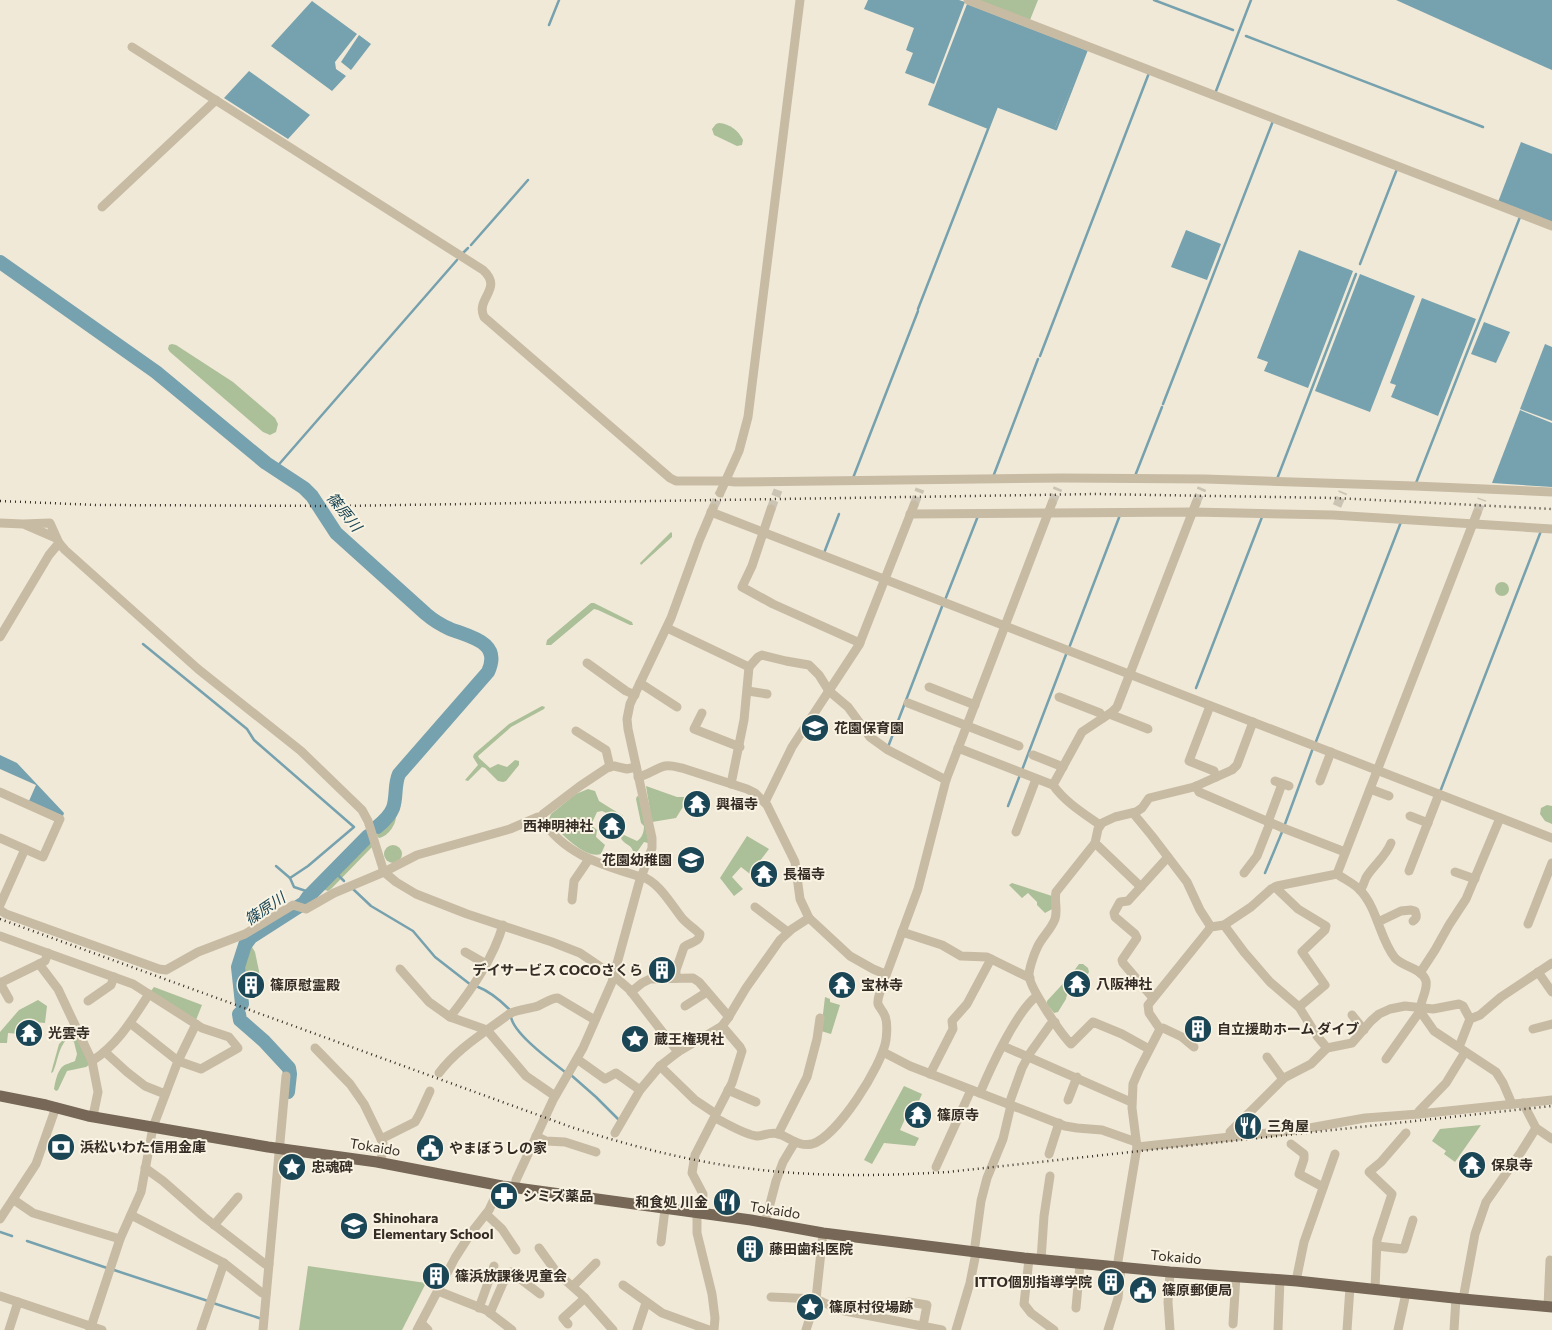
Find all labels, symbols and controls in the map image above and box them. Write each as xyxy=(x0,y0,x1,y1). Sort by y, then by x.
water label: 篠原川 xyxy=(324,488,367,536)
school or university icon: 花園保育園 xyxy=(800,713,830,743)
place label: 花園保育園 xyxy=(834,719,904,736)
temple icon: 興福寺 xyxy=(682,789,712,819)
place label: 興福寺 xyxy=(716,795,758,812)
temple icon: 西神明神社 xyxy=(597,811,627,841)
place label: 西神明神社 xyxy=(523,817,593,834)
school or university icon: 花園幼稚園 xyxy=(676,845,706,875)
place label: 花園幼稚園 xyxy=(602,851,672,868)
temple icon: 長福寺 xyxy=(749,859,779,889)
place label: 長福寺 xyxy=(783,865,825,882)
water label: 篠原川 xyxy=(241,887,290,928)
building icon: デイサービス COCOさくら xyxy=(647,955,677,985)
place label: デイサービス COCOさくら xyxy=(472,961,643,978)
temple icon: 八阪神社 xyxy=(1062,969,1092,999)
building icon: 篠原慰霊殿 xyxy=(236,970,266,1000)
temple icon: 宝林寺 xyxy=(827,970,857,1000)
place label: 八阪神社 xyxy=(1096,975,1152,992)
place label: 篠原慰霊殿 xyxy=(270,976,340,993)
place label: 宝林寺 xyxy=(861,976,903,993)
building icon: 自立援助ホーム ダイブ xyxy=(1183,1014,1213,1044)
temple icon: 光雲寺 xyxy=(14,1018,44,1048)
place label: 自立援助ホーム ダイブ xyxy=(1217,1020,1359,1037)
place label: 光雲寺 xyxy=(48,1024,90,1041)
place icon: 蔵王権現社 xyxy=(620,1024,650,1054)
place label: 蔵王権現社 xyxy=(654,1030,724,1047)
temple icon: 篠原寺 xyxy=(903,1100,933,1130)
place label: 篠原寺 xyxy=(937,1106,979,1123)
restaurant icon: 三角屋 xyxy=(1233,1111,1263,1141)
place label: 三角屋 xyxy=(1267,1117,1309,1134)
bank icon: 浜松いわた信用金庫 xyxy=(46,1132,76,1162)
public building icon: やまぼうしの家 xyxy=(415,1133,445,1163)
street label: Tokaido xyxy=(348,1134,402,1159)
place label: 浜松いわた信用金庫 xyxy=(80,1138,206,1155)
place label: やまぼうしの家 xyxy=(449,1139,547,1156)
temple icon: 保泉寺 xyxy=(1457,1150,1487,1180)
place icon: 忠魂碑 xyxy=(277,1152,307,1182)
place label: 保泉寺 xyxy=(1491,1156,1533,1173)
place label: 忠魂碑 xyxy=(311,1158,353,1175)
pharmacy icon: シミズ薬品 xyxy=(489,1181,519,1211)
place label: シミズ薬品 xyxy=(523,1187,593,1204)
restaurant icon: 和食処 川金 xyxy=(712,1187,742,1217)
place label: 和食処 川金 xyxy=(635,1193,708,1210)
street label: Tokaido xyxy=(748,1197,802,1222)
place label: Shinohara Elementary School xyxy=(373,1209,493,1242)
school or university icon: Shinohara Elementary School xyxy=(339,1211,369,1241)
building icon: 藤田歯科医院 xyxy=(735,1234,765,1264)
place label: 藤田歯科医院 xyxy=(769,1240,853,1257)
street label: Tokaido xyxy=(1150,1246,1202,1267)
building icon: 篠浜放課後児童会 xyxy=(421,1261,451,1291)
place label: 篠浜放課後児童会 xyxy=(455,1267,567,1284)
building icon: ITTO個別指導学院 xyxy=(1096,1267,1126,1297)
place label: ITTO個別指導学院 xyxy=(974,1273,1092,1290)
public building icon: 篠原郵便局 xyxy=(1128,1275,1158,1305)
place label: 篠原郵便局 xyxy=(1162,1281,1232,1298)
place icon: 篠原村役場跡 xyxy=(795,1292,825,1322)
place label: 篠原村役場跡 xyxy=(829,1298,913,1315)

